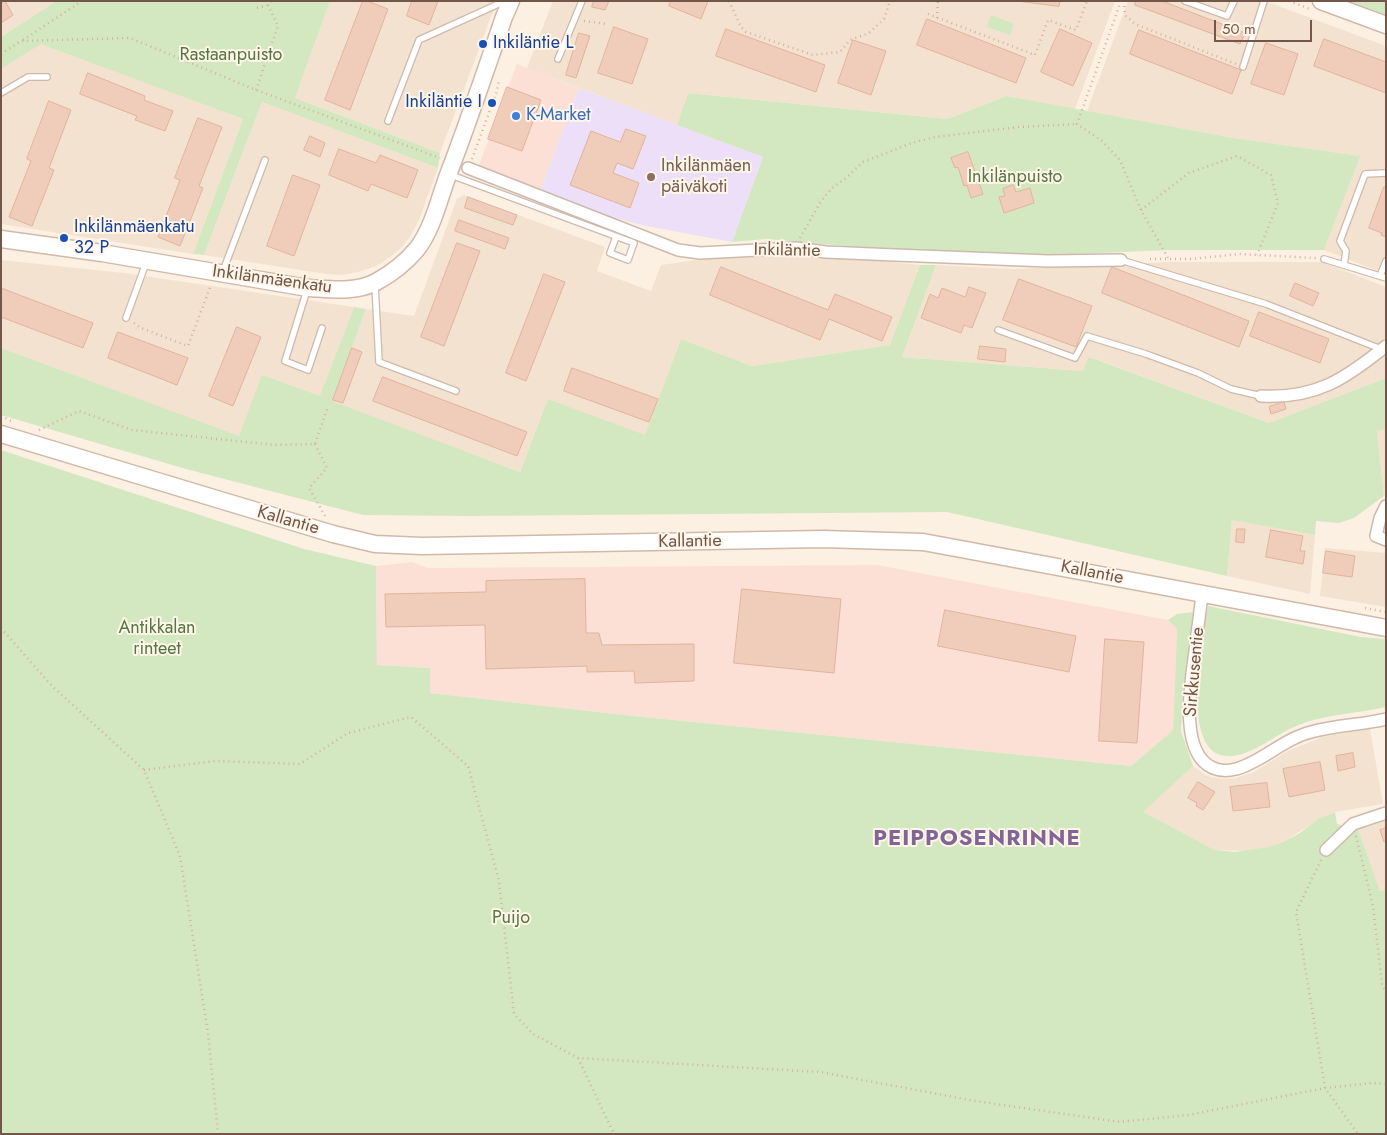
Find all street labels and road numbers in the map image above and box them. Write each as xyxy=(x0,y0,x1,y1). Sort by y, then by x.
street label: Inkiläntie xyxy=(753,240,821,262)
street label: Inkilänmäenkatu xyxy=(211,261,333,299)
street label: Kallantie xyxy=(255,502,321,540)
street label: Kallantie xyxy=(658,531,722,553)
street label: Kallantie xyxy=(1059,556,1125,590)
street label: Sirkkusentie xyxy=(1180,626,1210,718)

